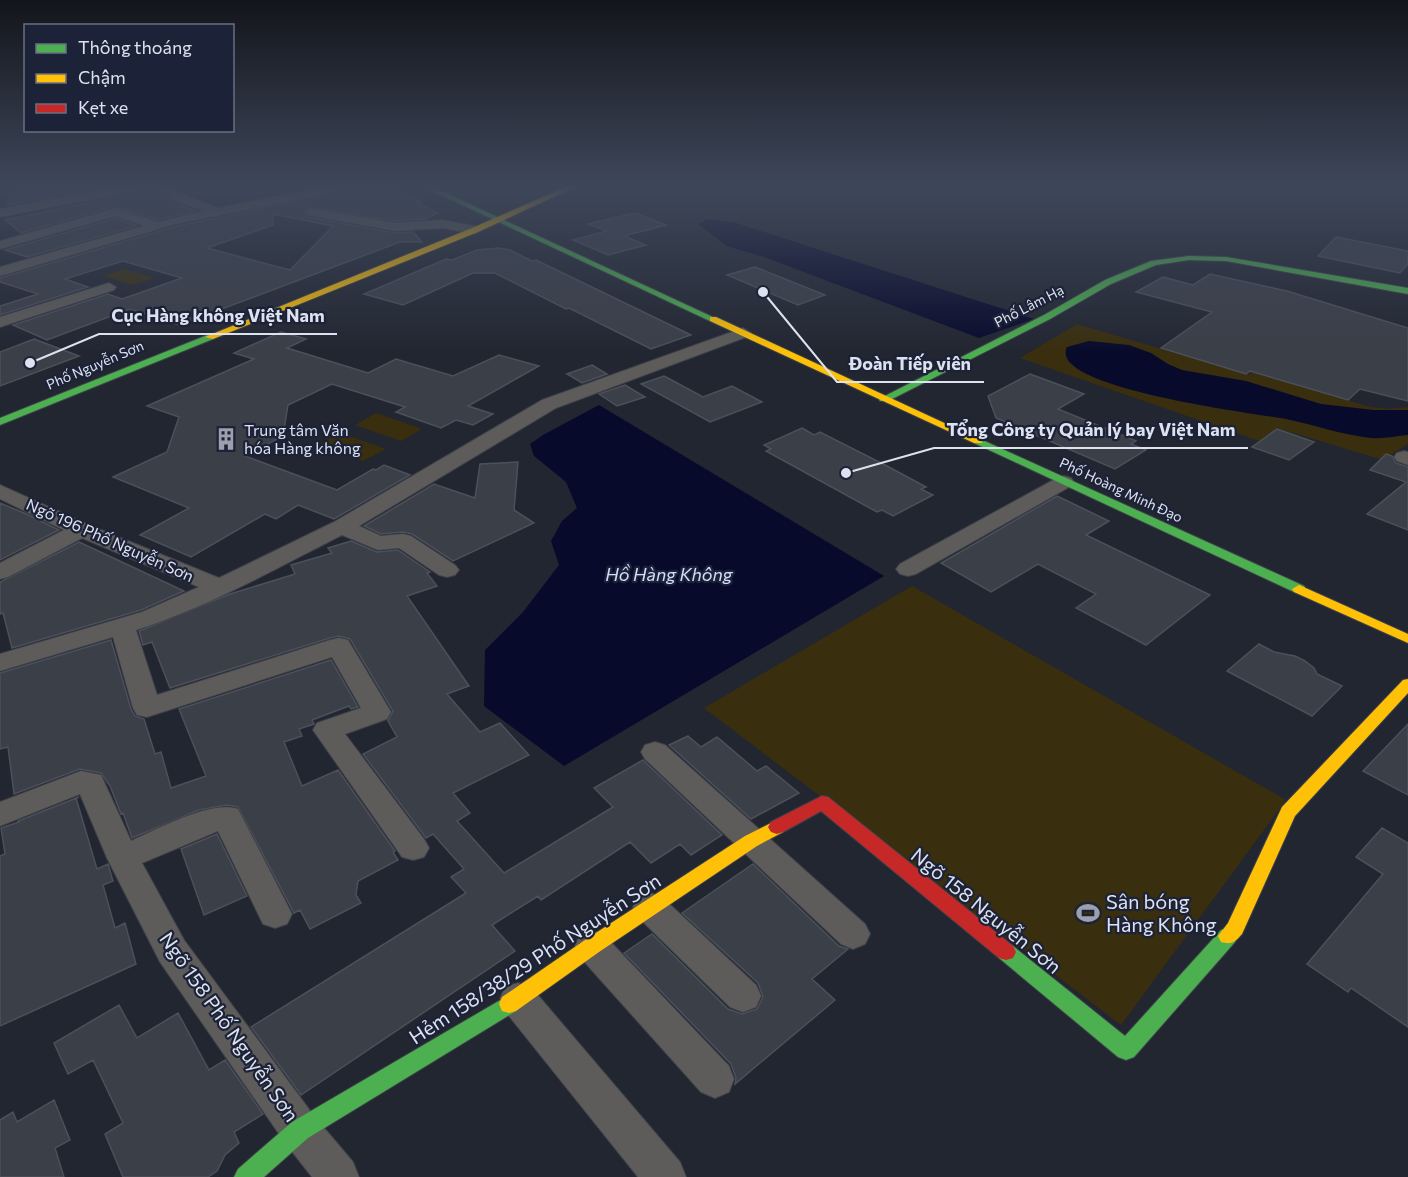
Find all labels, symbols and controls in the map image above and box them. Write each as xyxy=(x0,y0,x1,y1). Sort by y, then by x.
legend xyxy=(24,24,234,132)
text: Thông thoáng xyxy=(78,36,192,58)
text: Chậm xyxy=(78,66,126,88)
text: Kẹt xe xyxy=(78,96,128,118)
street label: Phố Lâm Hạ xyxy=(991,281,1066,330)
callout: Cục Hàng không Việt Nam xyxy=(99,298,337,334)
text: Cục Hàng không Việt Nam xyxy=(111,304,325,326)
street label: Phố Nguyễn Sơn xyxy=(44,336,146,393)
callout: Đoàn Tiếp viên xyxy=(837,346,984,382)
text: Đoàn Tiếp viên xyxy=(848,352,971,374)
callout: Tổng Công ty Quản lý bay Việt Nam xyxy=(934,412,1248,448)
text: Tổng Công ty Quản lý bay Việt Nam xyxy=(946,418,1236,440)
place label: Trung tâm Văn hóa Hàng không xyxy=(244,420,361,457)
building icon: Trung tâm Văn hóa Hàng không xyxy=(213,426,239,452)
street label: Phố Hoàng Minh Đạo xyxy=(1057,454,1185,526)
street label: Ngõ 196 Phố Nguyễn Sơn xyxy=(23,494,197,585)
water label: Hồ Hàng Không xyxy=(605,563,734,585)
street label: Ngõ 158 Nguyễn Sơn xyxy=(907,842,1067,978)
street label: Hẻm 158/38/29 Phố Nguyễn Sơn xyxy=(404,868,665,1049)
place label: Sân bóng Hàng Không xyxy=(1106,889,1217,936)
sports icon: Sân bóng Hàng Không xyxy=(1075,900,1101,926)
street label: Ngõ 158 Phố Nguyễn Sơn xyxy=(155,927,305,1126)

